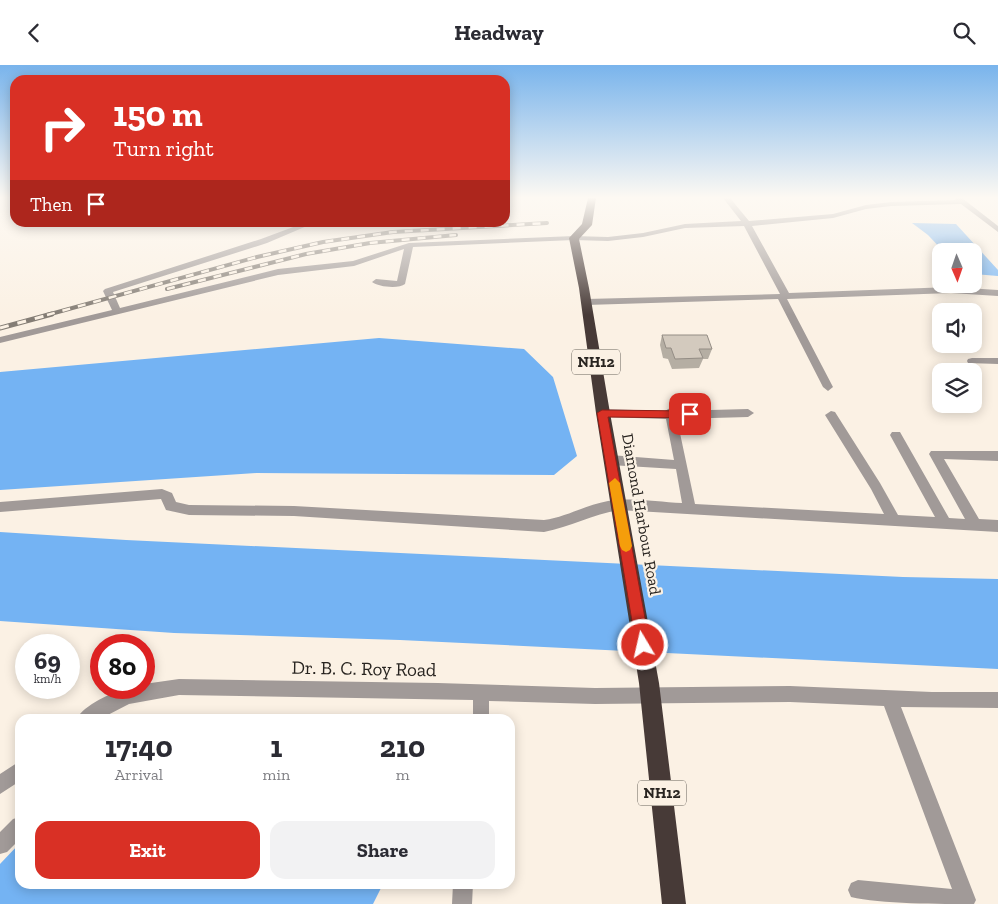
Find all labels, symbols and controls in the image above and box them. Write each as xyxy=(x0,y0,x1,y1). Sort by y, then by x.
icon: back xyxy=(20,19,48,47)
text: Headway xyxy=(454,19,544,46)
icon: search xyxy=(950,19,978,47)
text: 150 m xyxy=(113,93,203,135)
icon: right xyxy=(30,95,95,160)
text: Turn right xyxy=(113,135,214,162)
icon: arrive xyxy=(82,190,110,218)
text: Then xyxy=(30,193,72,216)
north arrow xyxy=(932,243,982,293)
map controls xyxy=(932,243,982,413)
button: sound xyxy=(932,303,982,353)
road number: NH12 xyxy=(572,349,620,375)
button: layers xyxy=(932,363,982,413)
pin xyxy=(669,393,711,435)
icon: arrive xyxy=(676,400,704,428)
street label: Diamond Harbour Road xyxy=(618,432,665,597)
position arrow xyxy=(616,618,668,670)
speed limit sign: 80 xyxy=(90,634,155,699)
text: 69 xyxy=(34,645,61,675)
street label: Dr. B. C. Roy Road xyxy=(291,656,437,681)
text: km/h xyxy=(34,672,61,686)
text: 17:40 xyxy=(105,729,173,765)
text: 1 xyxy=(270,729,282,765)
text: 210 xyxy=(380,729,425,765)
text: Arrival xyxy=(115,765,163,784)
text: min xyxy=(263,765,290,784)
text: m xyxy=(396,765,409,784)
road number: NH12 xyxy=(638,781,686,805)
button: Exit xyxy=(35,821,260,879)
button: Share xyxy=(270,821,495,879)

